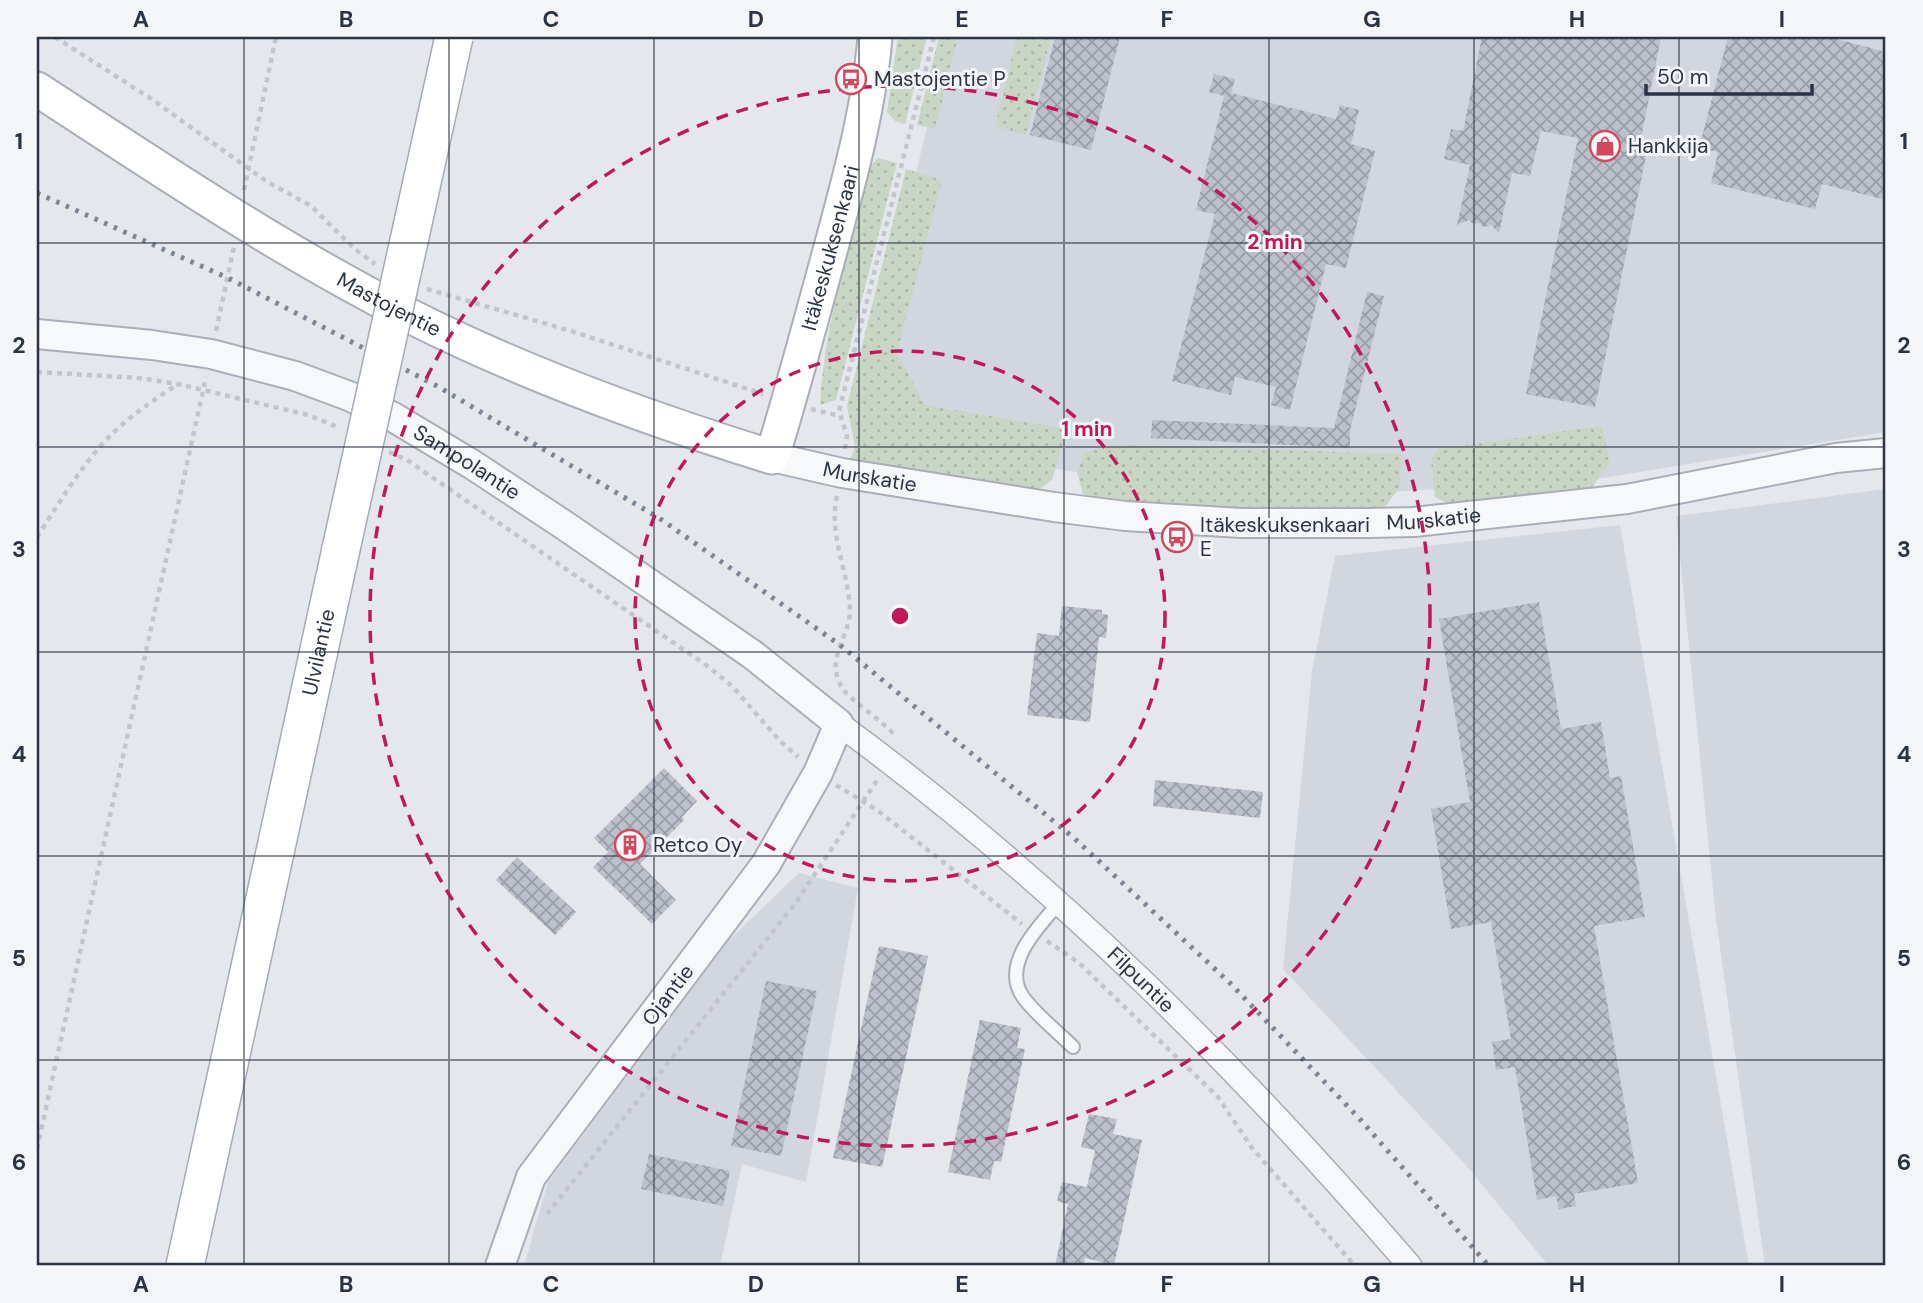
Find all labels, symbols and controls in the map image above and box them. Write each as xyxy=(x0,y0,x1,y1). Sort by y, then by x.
text: A xyxy=(133,4,149,34)
text: B xyxy=(339,4,353,34)
text: C xyxy=(543,4,559,34)
text: D xyxy=(748,4,764,34)
text: E xyxy=(955,4,969,34)
text: F xyxy=(1161,4,1174,34)
text: G xyxy=(1363,4,1381,34)
text: H xyxy=(1569,4,1585,34)
text: I xyxy=(1779,4,1785,34)
scale bar xyxy=(1646,52,1813,96)
bus stop icon: Mastojentie P xyxy=(834,62,868,96)
text: 50 m xyxy=(1657,63,1708,91)
place label: Mastojentie P xyxy=(874,65,1006,93)
text: 1 xyxy=(15,126,23,156)
text: 1 xyxy=(1900,126,1908,156)
shop icon: Hankkija xyxy=(1588,129,1622,163)
place label: Hankkija xyxy=(1628,132,1709,160)
street label: Itäkeskuksenkaari xyxy=(795,162,866,334)
text: 2 min xyxy=(1247,228,1303,256)
street label: Mastojentie xyxy=(332,266,446,343)
text: 2 xyxy=(12,330,26,360)
text: 2 xyxy=(1897,330,1911,360)
text: 1 min xyxy=(1061,415,1113,443)
street label: Sampolantie xyxy=(408,418,526,506)
street label: Murskatie xyxy=(820,455,919,499)
street label: Murskatie xyxy=(1386,501,1482,537)
place label: Itäkeskuksenkaari E xyxy=(1200,511,1370,563)
bus stop icon: Itäkeskuksenkaari E xyxy=(1160,520,1194,554)
text: 3 xyxy=(12,534,26,564)
text: 3 xyxy=(1897,534,1911,564)
centre of rings xyxy=(888,604,912,628)
street label: Ulvilantie xyxy=(295,606,342,698)
text: 4 xyxy=(12,739,27,769)
text: 4 xyxy=(1897,739,1912,769)
building icon: Retco Oy xyxy=(613,828,647,862)
place label: Retco Oy xyxy=(653,831,743,859)
street label: Filpuntie xyxy=(1101,941,1181,1019)
text: 5 xyxy=(12,943,26,973)
text: 5 xyxy=(1897,943,1911,973)
street label: Ojantie xyxy=(636,959,700,1031)
text: 6 xyxy=(12,1147,26,1177)
text: 6 xyxy=(1897,1147,1911,1177)
text: A xyxy=(133,1269,149,1299)
text: B xyxy=(339,1269,353,1299)
text: C xyxy=(543,1269,559,1299)
text: D xyxy=(748,1269,764,1299)
text: E xyxy=(955,1269,969,1299)
text: F xyxy=(1161,1269,1174,1299)
text: G xyxy=(1363,1269,1381,1299)
text: H xyxy=(1569,1269,1585,1299)
text: I xyxy=(1779,1269,1785,1299)

